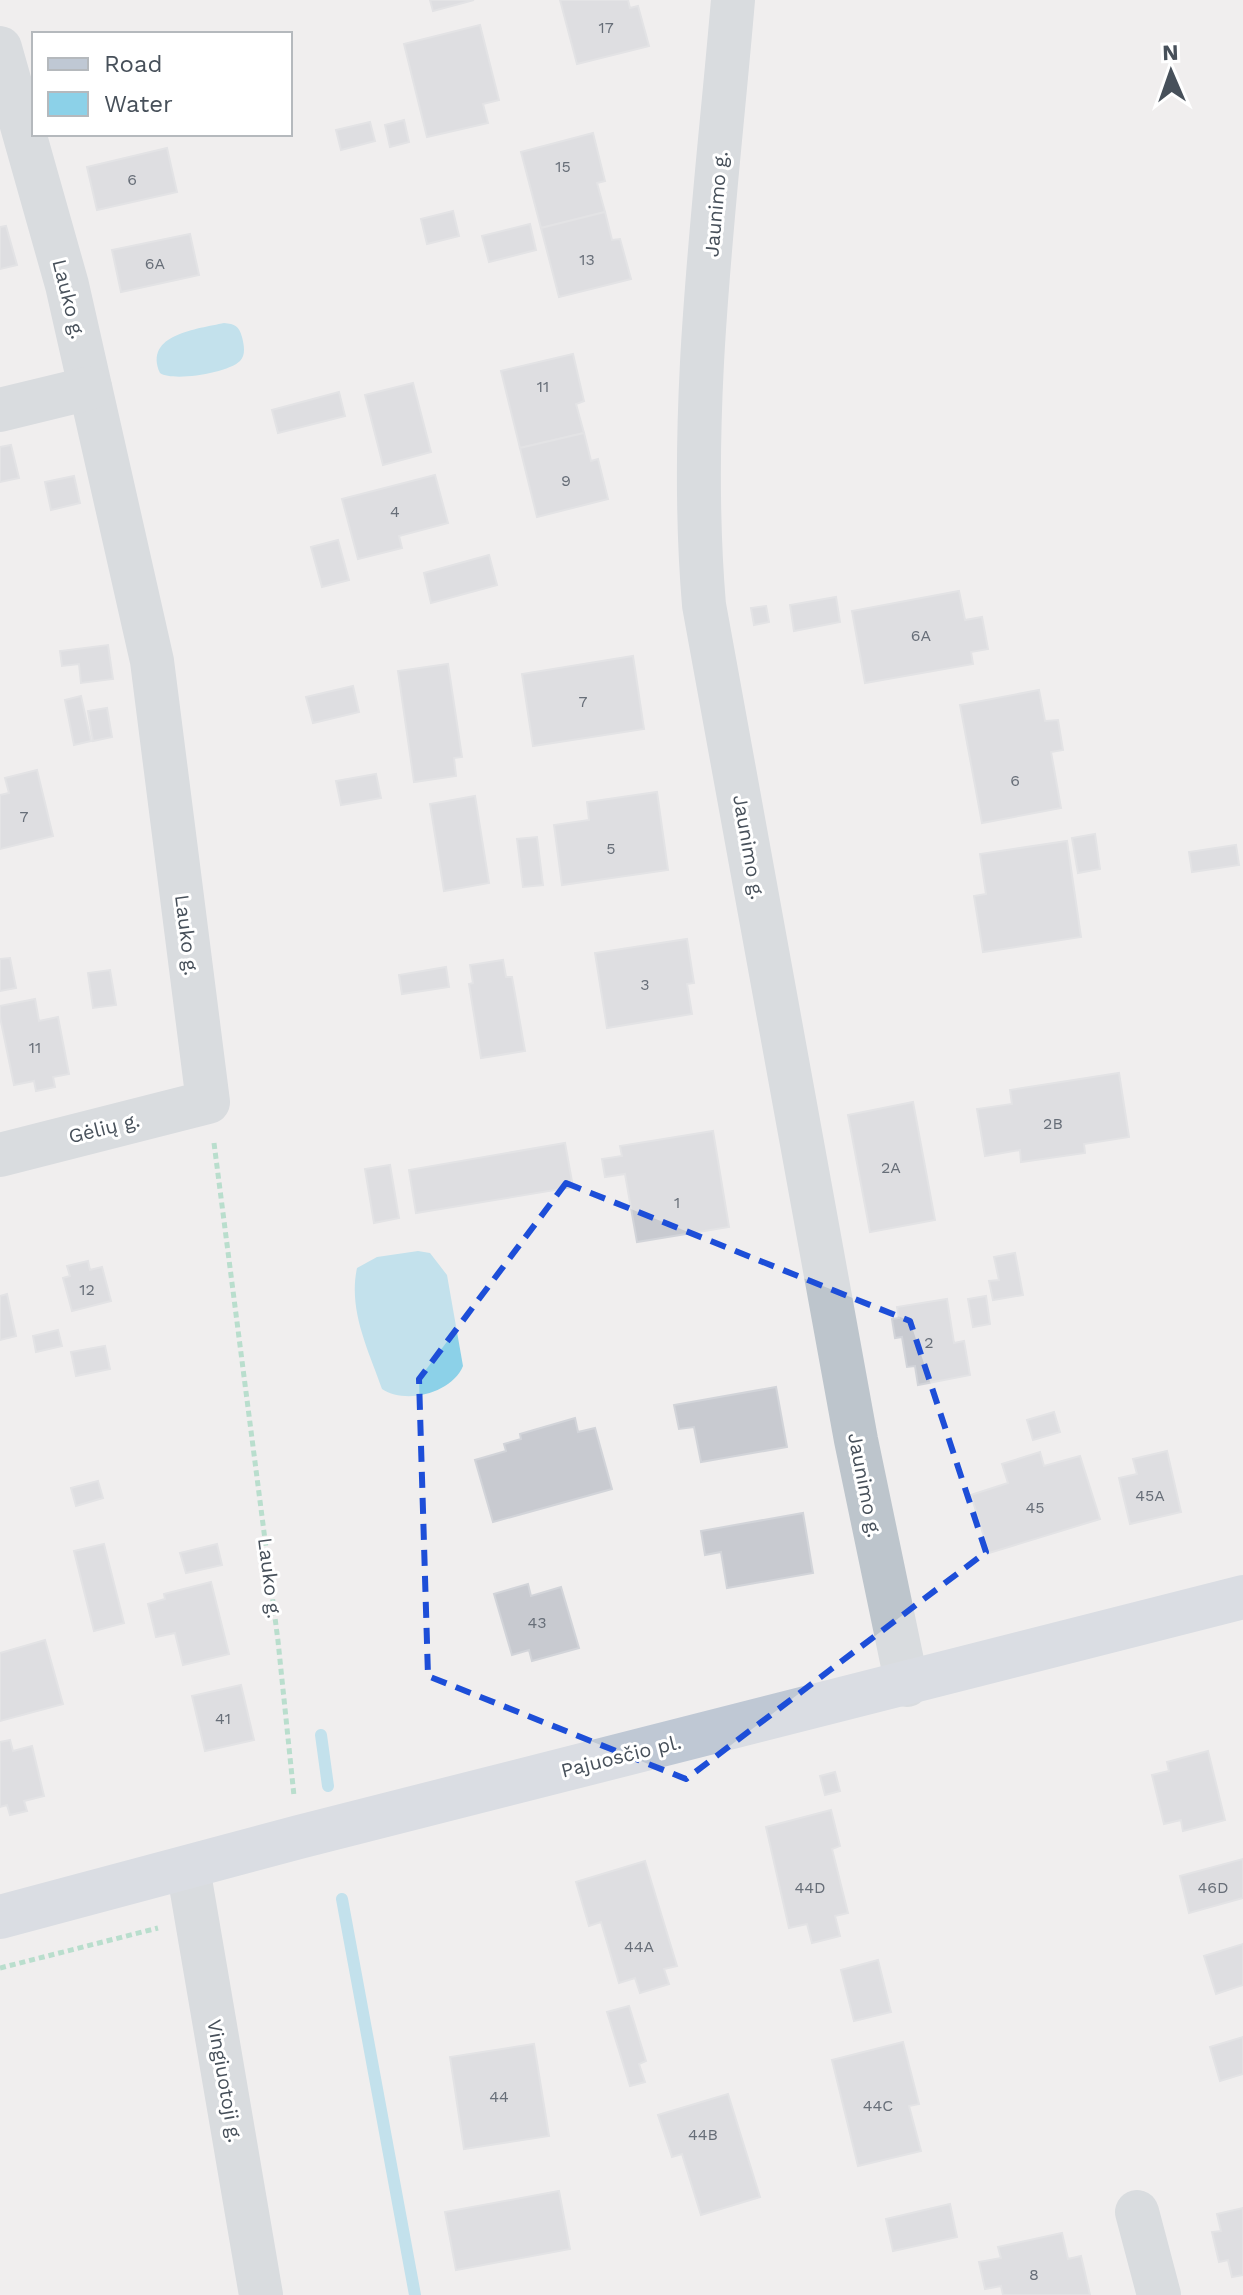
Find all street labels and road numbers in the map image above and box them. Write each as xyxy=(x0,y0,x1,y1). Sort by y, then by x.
street label: Jaunimo g. xyxy=(699,150,733,258)
street label: Lauko g. xyxy=(48,257,90,341)
street label: Jaunimo g. xyxy=(728,793,770,901)
street label: Lauko g. xyxy=(170,893,204,977)
street label: Gėlių g. xyxy=(66,1108,142,1148)
street label: Jaunimo g. xyxy=(843,1431,887,1539)
street label: Lauko g. xyxy=(253,1536,287,1620)
street label: Pajuosčio pl. xyxy=(558,1729,684,1783)
street label: Vingiuotoji g. xyxy=(202,2018,248,2144)

